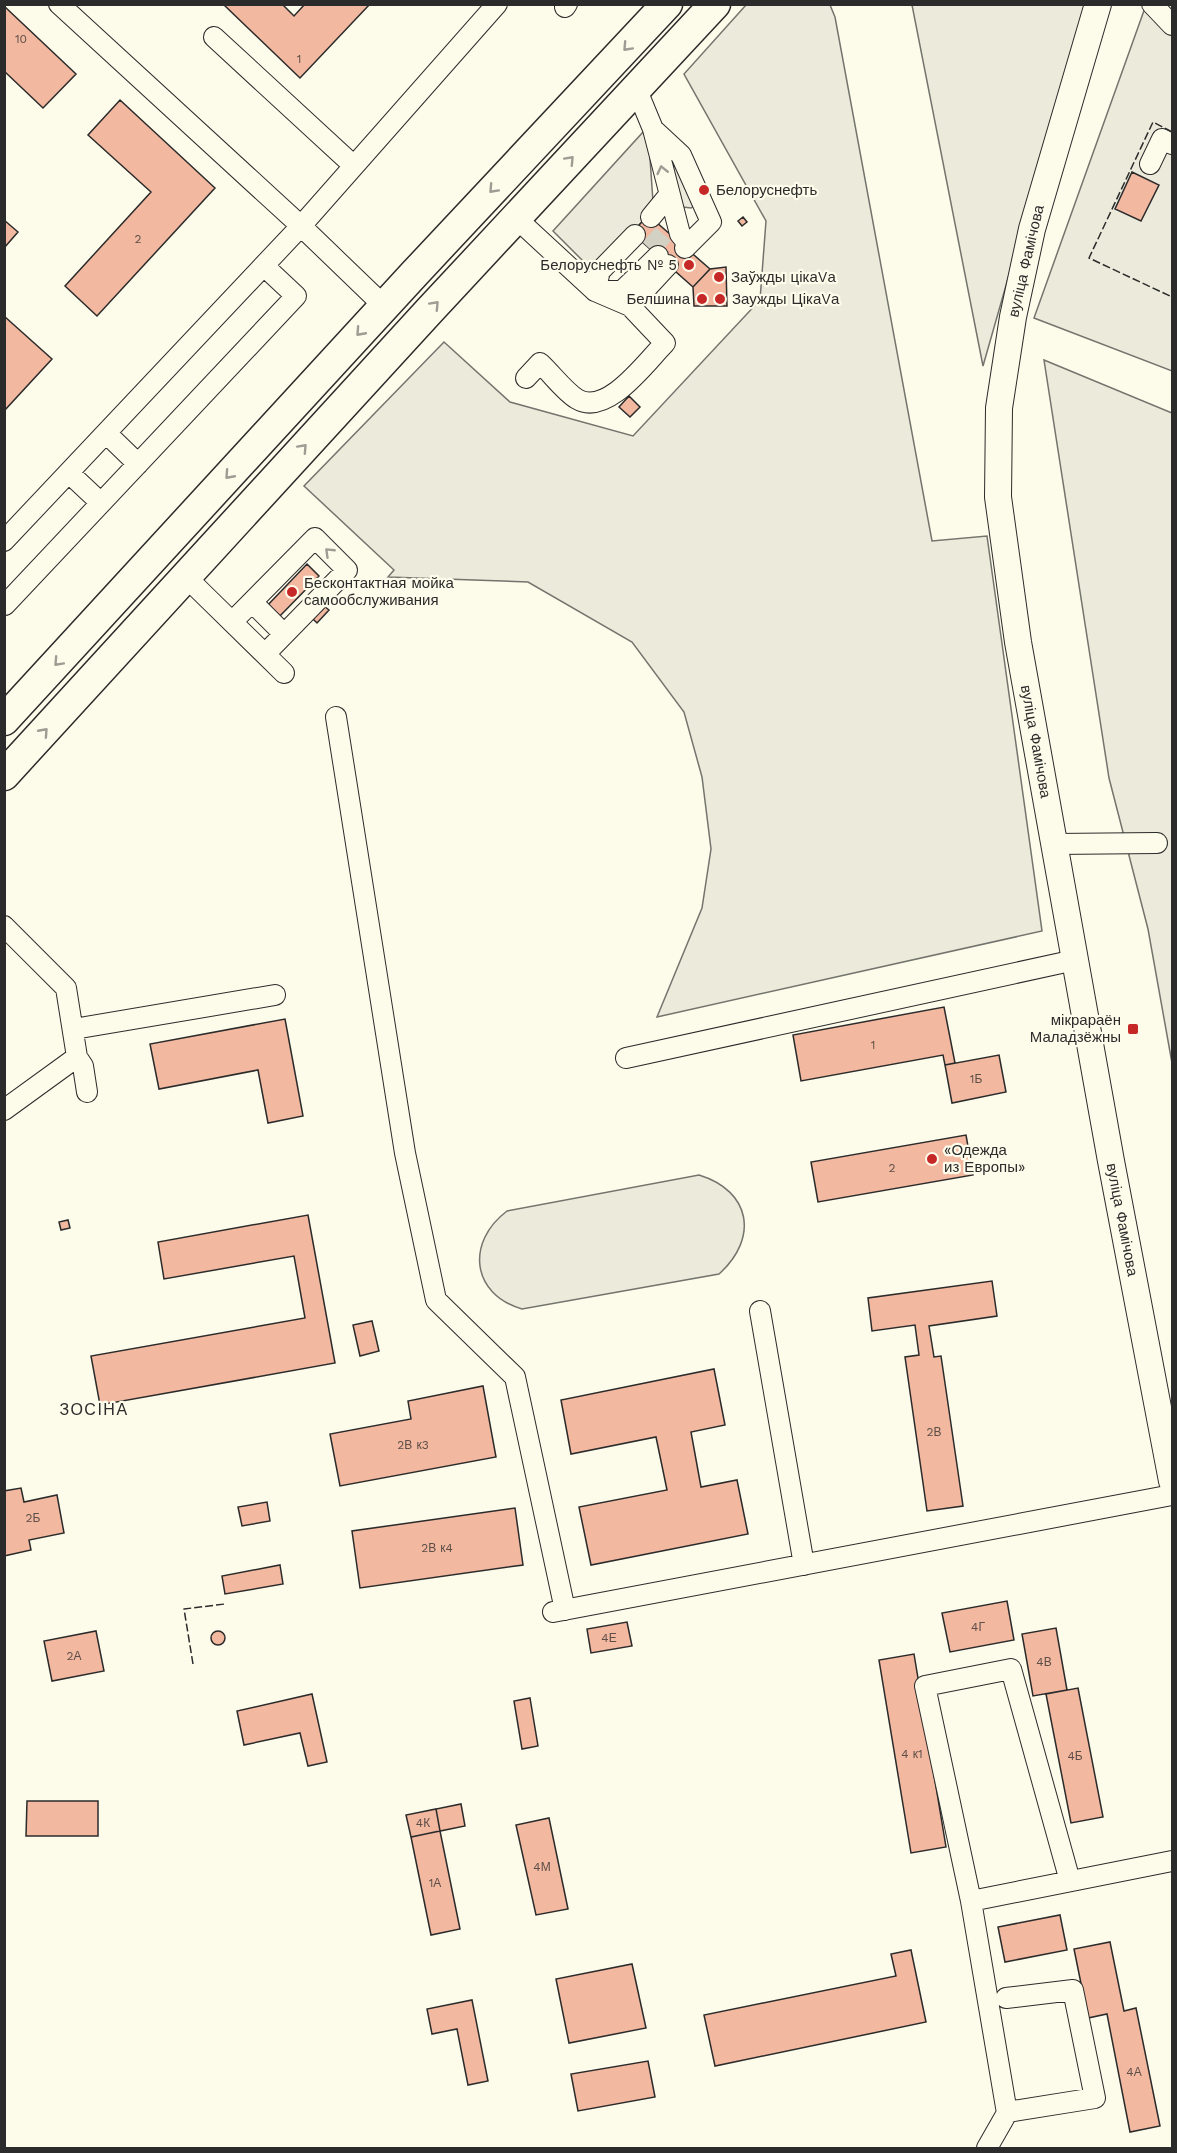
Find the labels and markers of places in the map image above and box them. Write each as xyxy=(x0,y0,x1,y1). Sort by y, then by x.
place label: Белоруснефть xyxy=(716,181,817,199)
marker: Белоруснефть xyxy=(697,183,711,197)
place label: Белоруснефть № 5 xyxy=(540,256,677,274)
marker: Белоруснефть № 5 xyxy=(682,258,696,272)
place label: Заўжды цікаVа xyxy=(731,268,836,286)
marker: Заўжды цікаVа xyxy=(712,270,726,284)
place label: Белшина xyxy=(627,290,691,308)
place label: Заужды ЦікаVа xyxy=(732,290,840,308)
marker: Белшина xyxy=(695,292,709,306)
marker: Заужды ЦікаVа xyxy=(713,292,727,306)
place label: Бесконтактная мойка самообслуживания xyxy=(304,574,454,609)
marker: Бесконтактная мойка самообслуживания xyxy=(285,585,299,599)
place label: мікрараён Маладзёжны xyxy=(1030,1011,1121,1046)
marker: мікрараён Маладзёжны xyxy=(1126,1022,1140,1036)
place label: «Одежда из Европы» xyxy=(944,1141,1025,1176)
marker: «Одежда из Европы» xyxy=(925,1152,939,1166)

